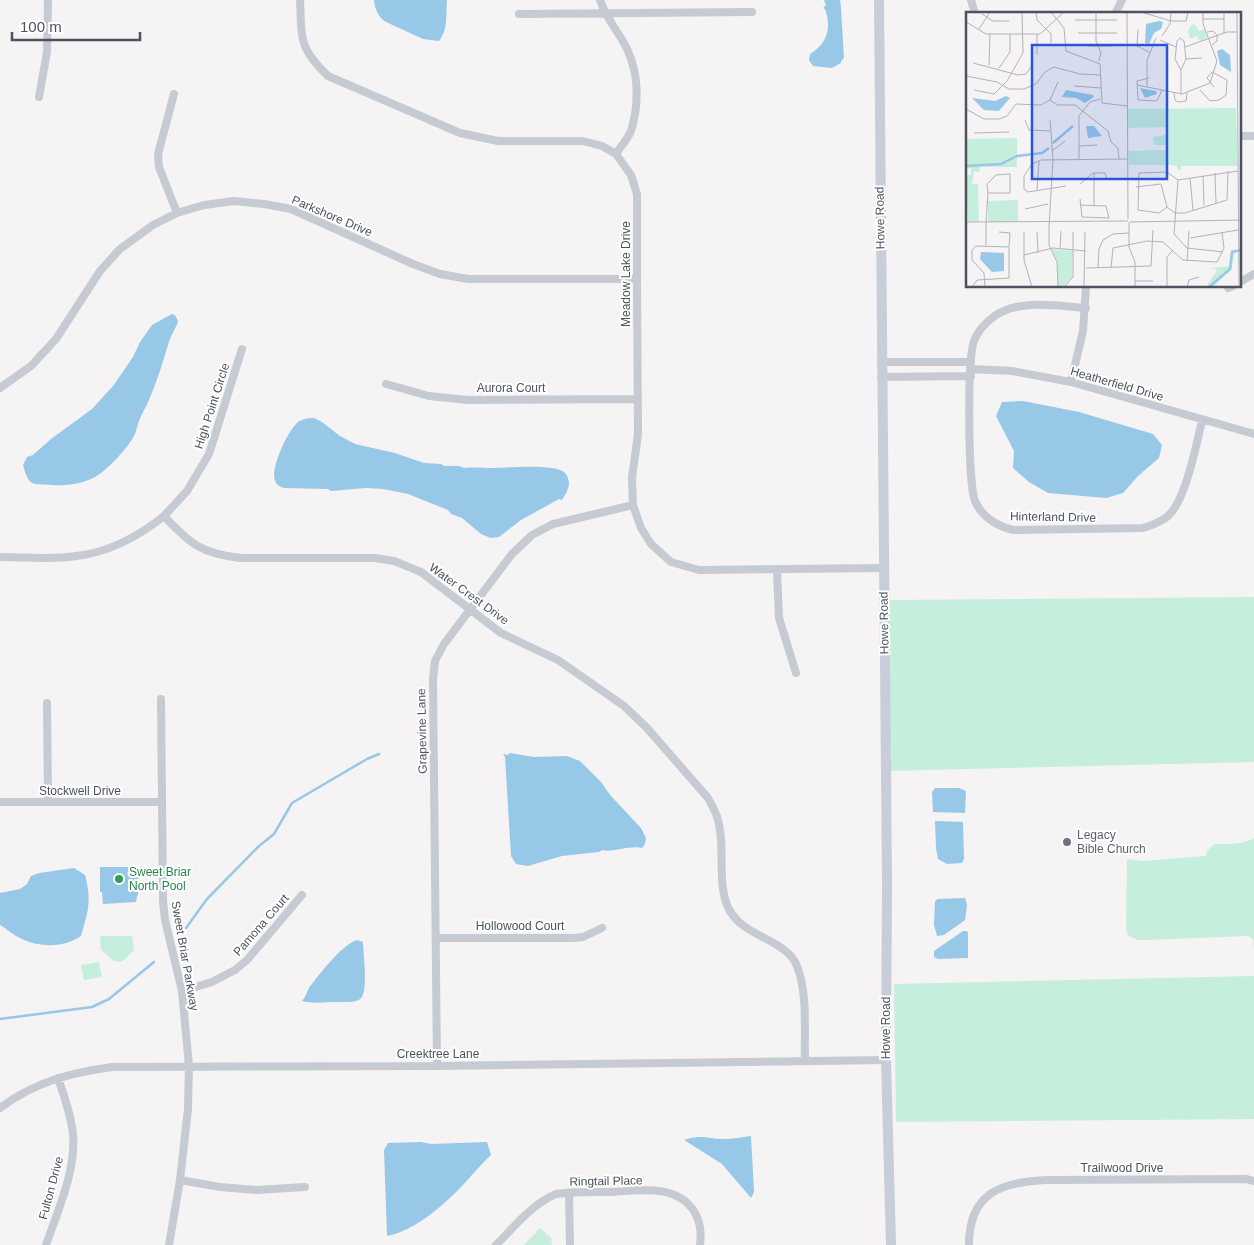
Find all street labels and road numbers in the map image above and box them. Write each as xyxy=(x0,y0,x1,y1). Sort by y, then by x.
street label: Howe Road xyxy=(872,187,888,249)
street label: Parkshore Drive xyxy=(290,193,375,239)
street label: Meadow Lake Drive xyxy=(619,221,633,327)
street label: High Point Circle xyxy=(192,361,233,451)
street label: Heatherfield Drive xyxy=(1069,364,1165,404)
street label: Aurora Court xyxy=(477,381,546,395)
street label: Hinterland Drive xyxy=(1010,509,1096,525)
street label: Water Crest Drive xyxy=(426,560,512,628)
street label: Howe Road xyxy=(876,592,892,654)
street label: Grapevine Lane xyxy=(414,688,430,774)
street label: Stockwell Drive xyxy=(39,784,121,798)
street label: Pamona Court xyxy=(230,891,292,959)
street label: Sweet Briar Parkway xyxy=(168,900,202,1012)
street label: Hollowood Court xyxy=(476,919,565,933)
street label: Howe Road xyxy=(879,997,893,1059)
street label: Creektree Lane xyxy=(397,1047,480,1061)
street label: Fulton Drive xyxy=(36,1155,66,1221)
street label: Trailwood Drive xyxy=(1081,1161,1164,1175)
street label: Ringtail Place xyxy=(569,1173,643,1189)

